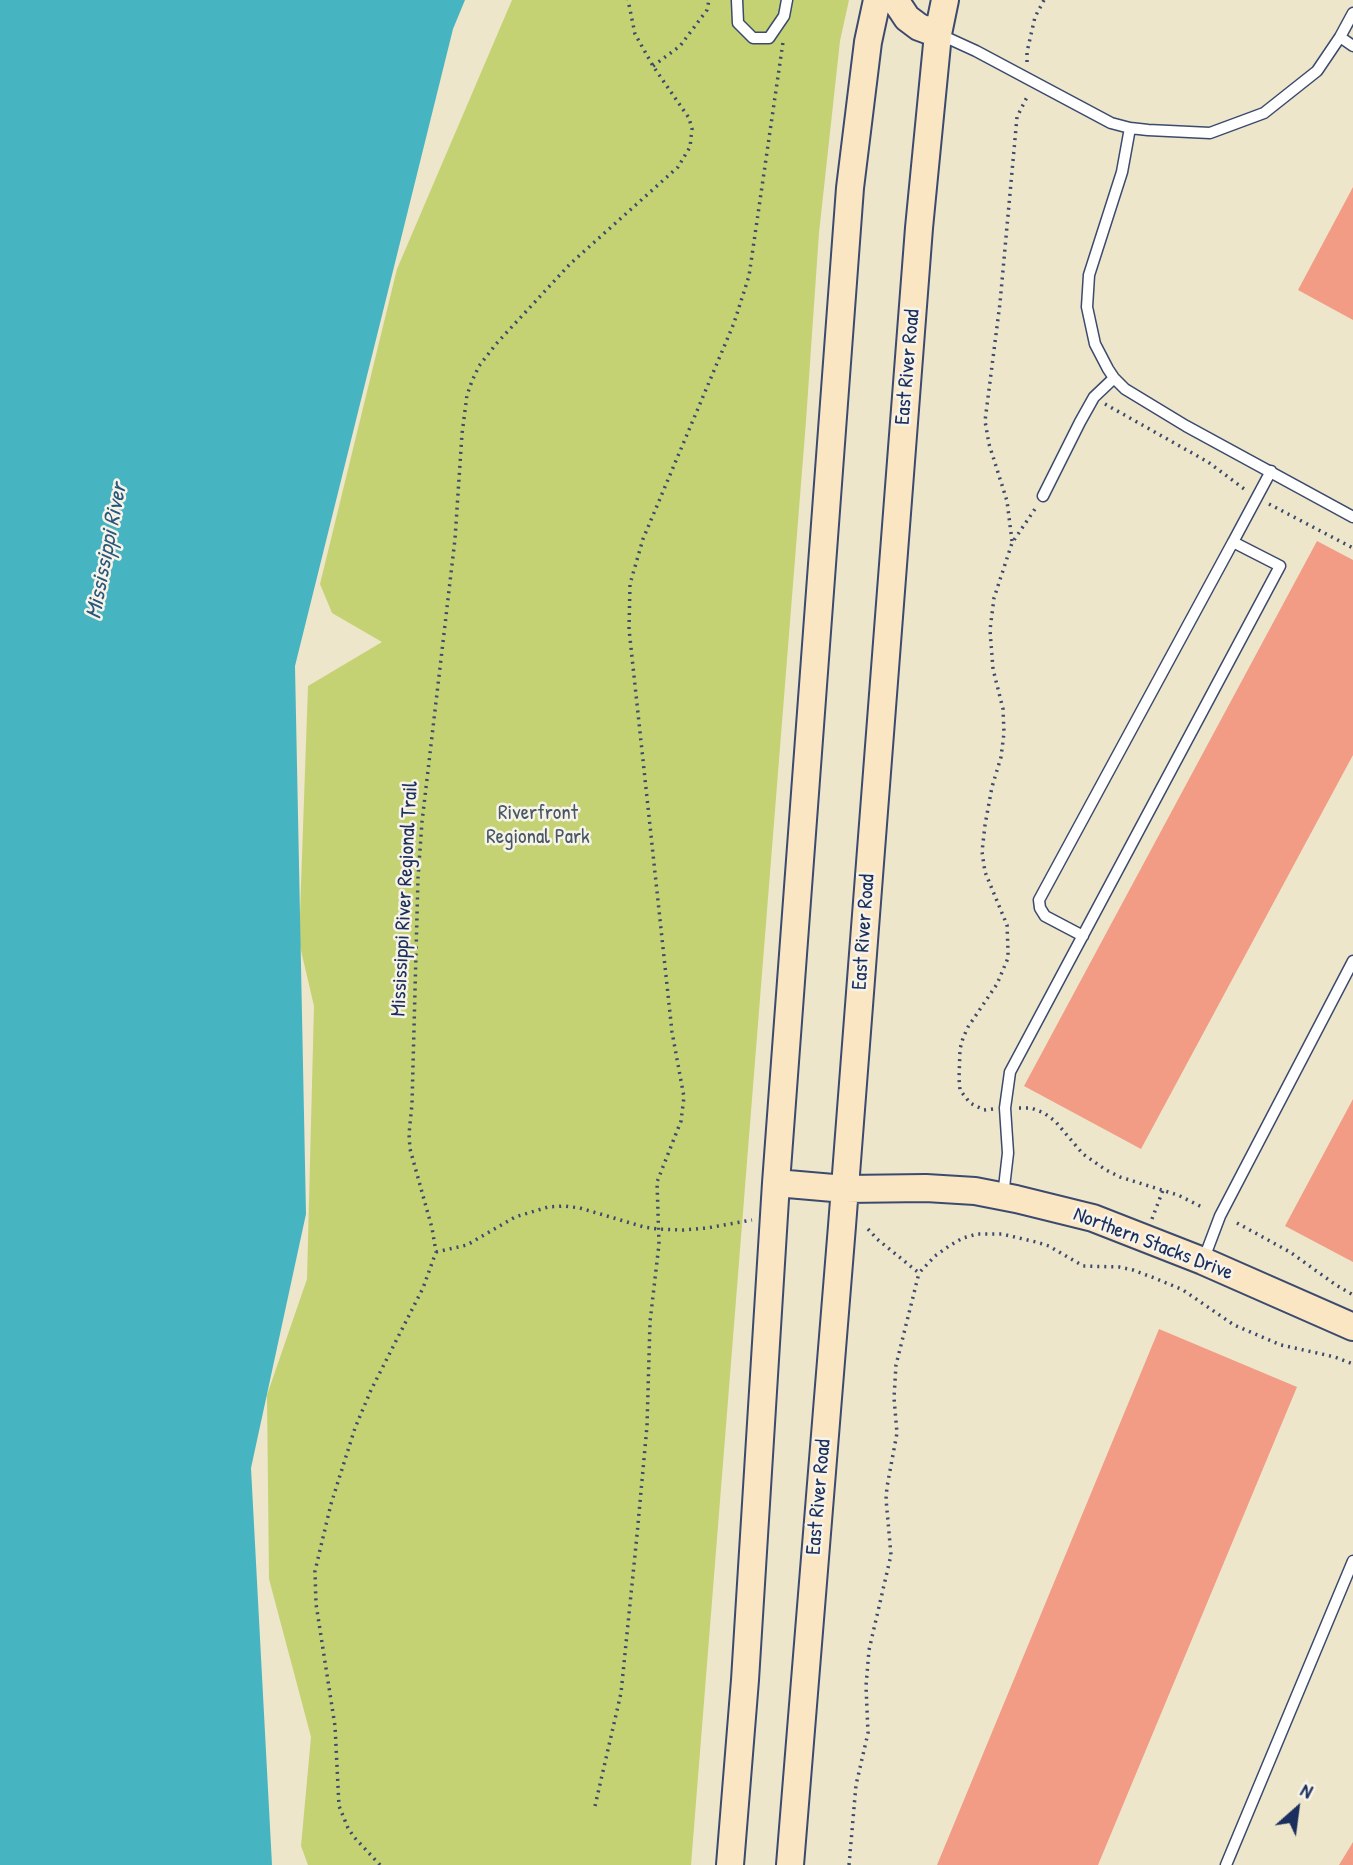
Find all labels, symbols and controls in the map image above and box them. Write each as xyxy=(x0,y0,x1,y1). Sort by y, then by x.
street label: East River Road xyxy=(890,308,926,426)
water label: Mississippi River xyxy=(80,481,134,621)
street label: Mississippi River Regional Trail xyxy=(386,781,424,1017)
park label: Riverfront Regional Park xyxy=(486,800,590,850)
street label: East River Road xyxy=(847,873,881,991)
street label: Northern Stacks Drive xyxy=(1070,1202,1236,1286)
street label: East River Road xyxy=(801,1438,837,1556)
north arrow xyxy=(1262,1774,1332,1844)
text: N xyxy=(1296,1777,1317,1804)

